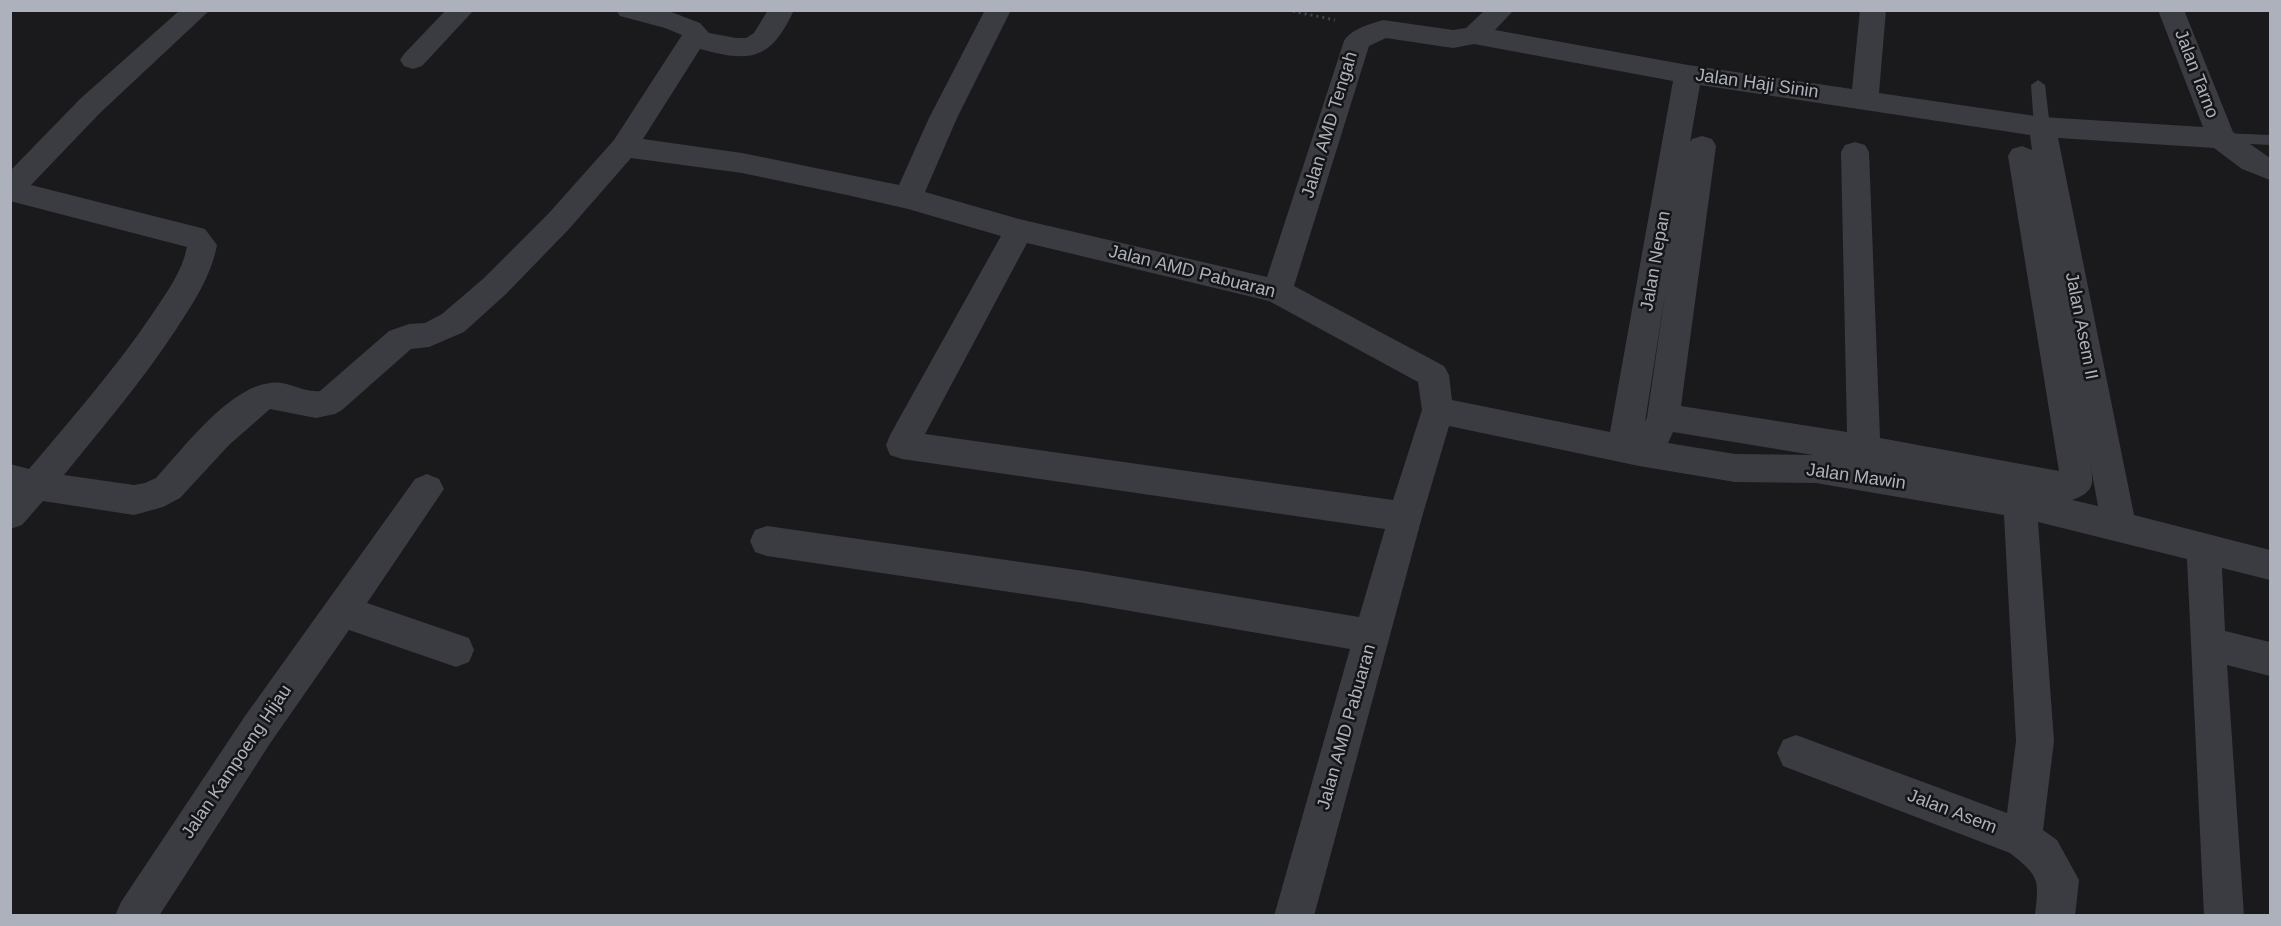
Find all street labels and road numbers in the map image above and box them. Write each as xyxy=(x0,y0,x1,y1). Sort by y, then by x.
street label: Jalan Tarno xyxy=(2169,27,2223,121)
street label: Jalan AMD Tengah xyxy=(1297,49,1363,201)
street label: Jalan Haji Sinin xyxy=(1694,65,1820,103)
street label: Jalan Nepan xyxy=(1637,209,1675,313)
street label: Jalan AMD Pabuaran xyxy=(1106,241,1278,303)
street label: Jalan Asem II xyxy=(2060,270,2102,382)
street label: Jalan Mawin xyxy=(1805,459,1907,495)
street label: Jalan AMD Pabuaran xyxy=(1313,642,1381,812)
street label: Jalan Kampoeng Hijau xyxy=(177,681,297,843)
street label: Jalan Asem xyxy=(1904,785,2000,839)

